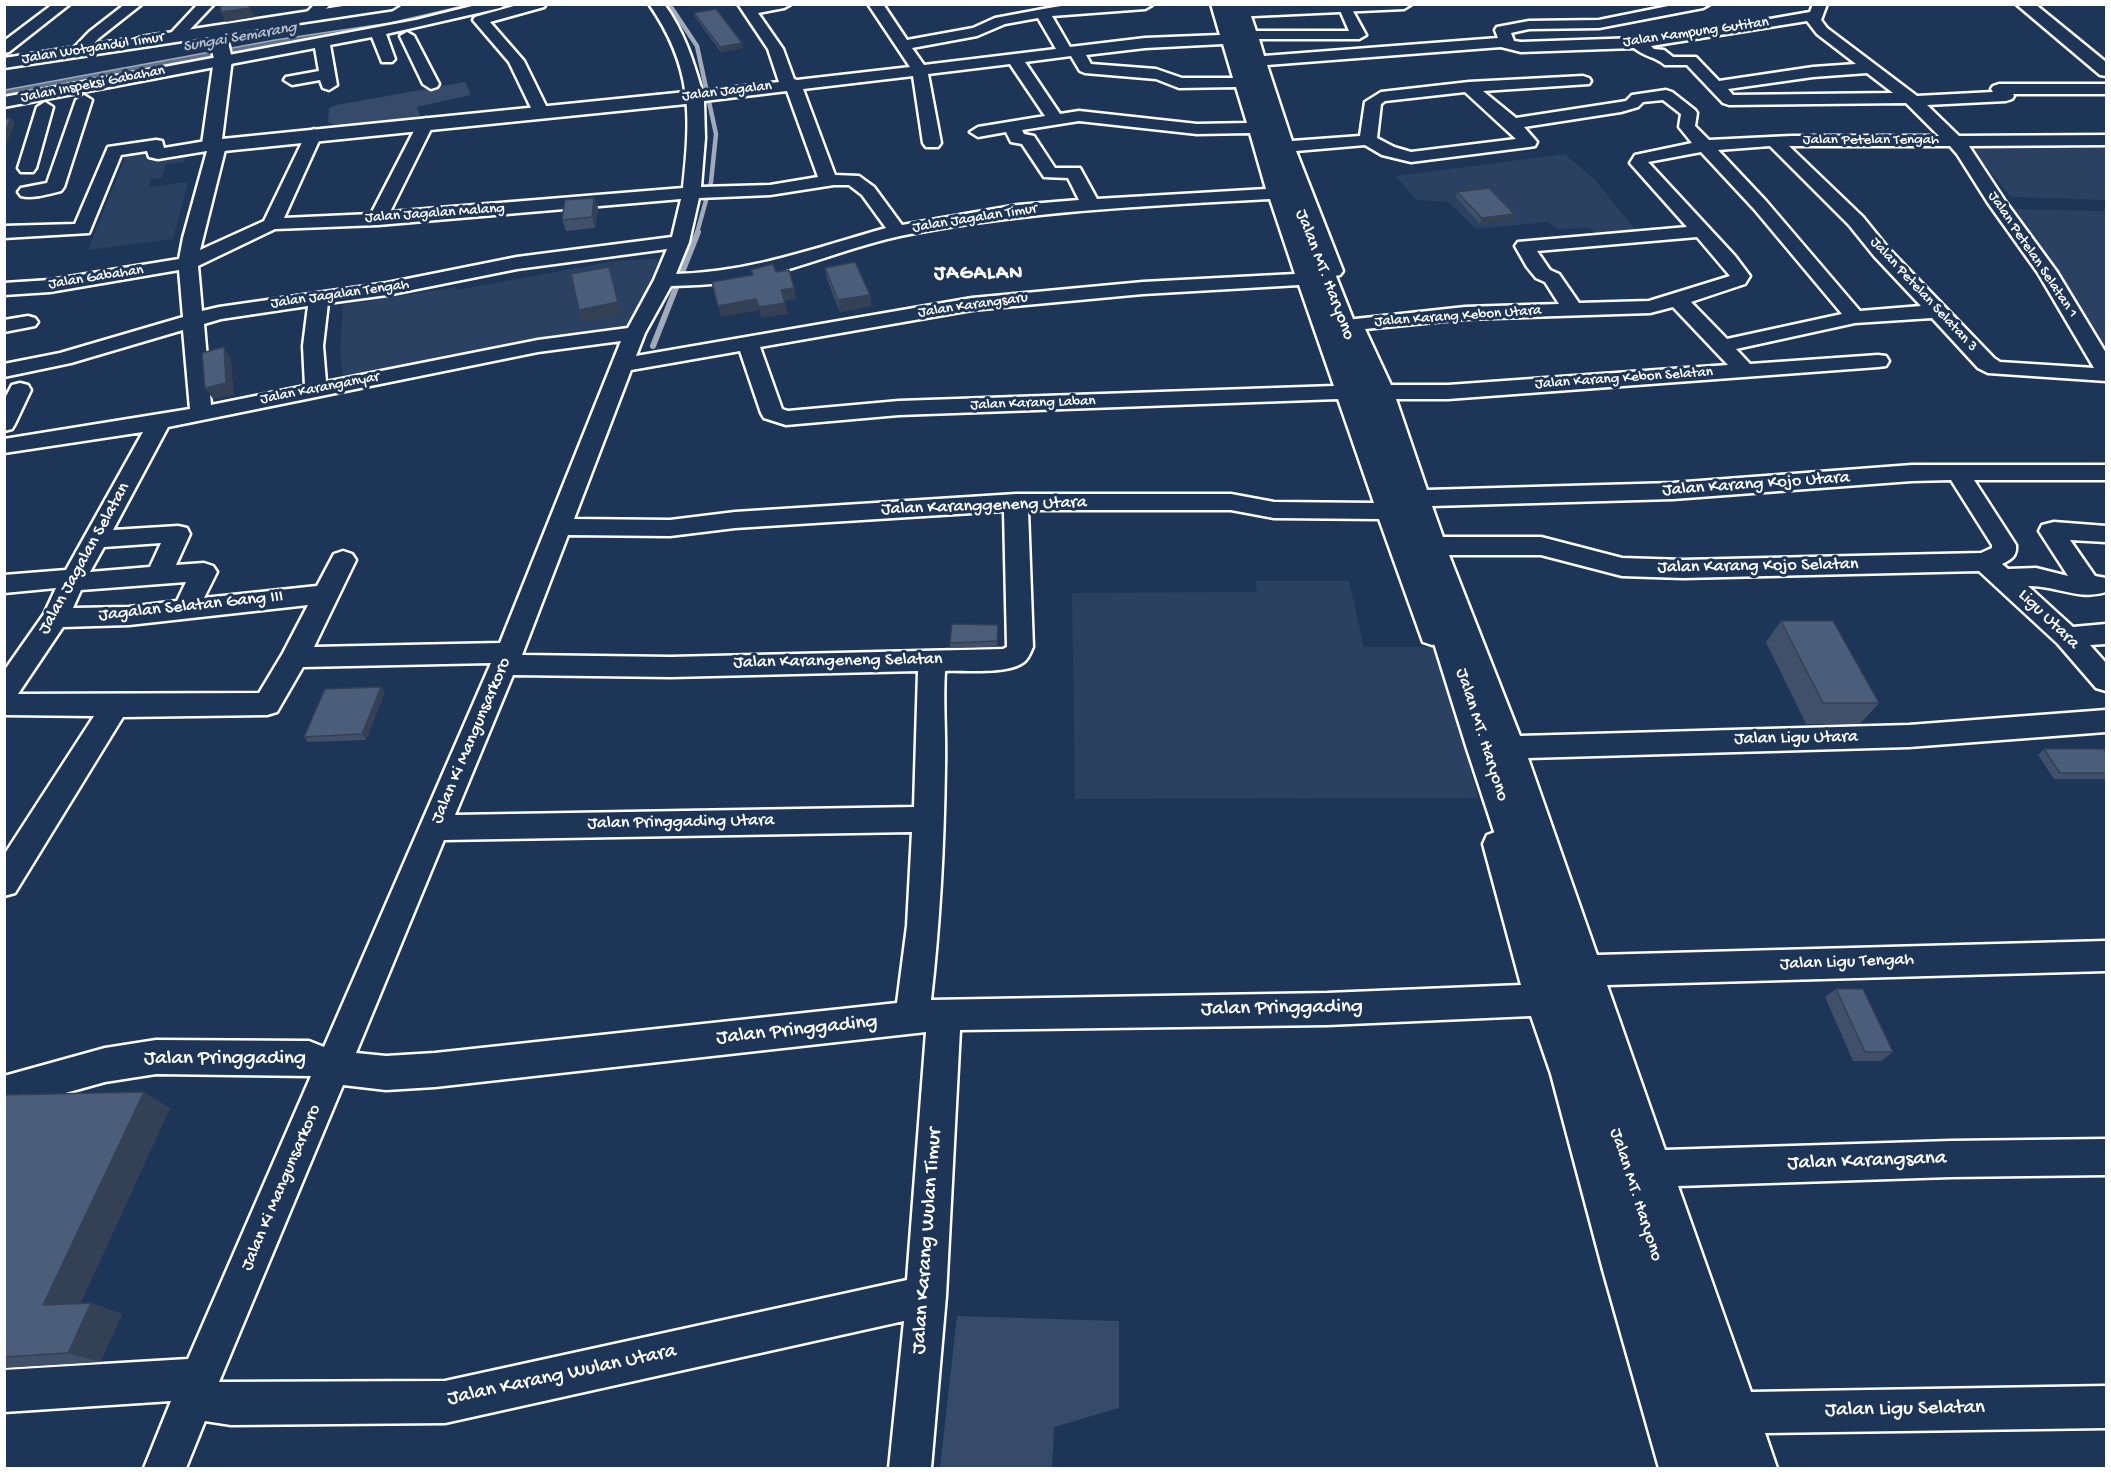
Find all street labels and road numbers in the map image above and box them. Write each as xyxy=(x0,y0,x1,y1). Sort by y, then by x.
street label: Jalan Kampung Gutitan xyxy=(1622,14,1770,52)
street label: Jalan Wotgandul Timur xyxy=(21,29,165,69)
street label: Jalan Inspeksi Gabahan xyxy=(19,62,167,108)
street label: Jalan Jagalan xyxy=(681,78,773,106)
street label: Jalan Petelan Tengah xyxy=(1803,132,1939,150)
street label: Jalan Petelan Selatan 1 xyxy=(1983,188,2081,322)
street label: Jalan Jagalan Malang xyxy=(365,200,505,228)
street label: Jalan Jagalan Timur xyxy=(911,200,1039,238)
street label: Jalan MT. Haryono xyxy=(1289,207,1359,343)
street label: Jalan Petelan Selatan 3 xyxy=(1865,234,1981,356)
street label: Jalan Gabahan xyxy=(47,262,145,294)
street label: Jalan Jagalan Tengah xyxy=(270,276,410,314)
street label: Jalan Karangsaru xyxy=(917,289,1029,323)
street label: Jalan Karang Kebon Utara xyxy=(1374,302,1542,332)
street label: Jalan Karang Kebon Selatan xyxy=(1534,364,1714,394)
street label: Jalan Karanganyar xyxy=(259,369,381,409)
street label: Jalan Karang Laban xyxy=(970,393,1096,415)
street label: Jalan Karang Kojo Utara xyxy=(1662,468,1850,502)
street label: Jalan Jagalan Selatan xyxy=(34,479,136,639)
street label: Jalan Karanggeneng Utara xyxy=(881,493,1087,521)
street label: Jalan Karang Kojo Selatan xyxy=(1657,554,1859,580)
street label: Ligu Utara xyxy=(2013,585,2083,655)
street label: Jagalan Selatan Gang III xyxy=(98,587,284,627)
street label: Jalan Karangeneng Selatan xyxy=(733,649,943,675)
street label: Jalan Ki Mangunsarkoro xyxy=(427,655,517,827)
street label: Jalan MT. Haryono xyxy=(1449,666,1513,804)
street label: Jalan Ligu Utara xyxy=(1734,727,1858,751)
street label: Jalan Pringgading Utara xyxy=(587,811,775,835)
street label: Jalan Ligu Tengah xyxy=(1779,950,1915,976)
street label: Jalan Pringgading xyxy=(1201,995,1363,1023)
street label: Jalan Pringgading xyxy=(715,1010,879,1052)
street label: Jalan Pringgading xyxy=(144,1047,306,1073)
street label: Jalan Ki Mangunsarkoro xyxy=(237,1102,327,1274)
street label: Jalan MT. Haryono xyxy=(1603,1126,1667,1264)
street label: Jalan Karang Wulan Timur xyxy=(908,1127,948,1355)
street label: Jalan Karangsana xyxy=(1787,1147,1947,1177)
street label: Jalan Karang Wulan Utara xyxy=(445,1339,679,1413)
street label: Jalan Ligu Selatan xyxy=(1825,1396,1985,1424)

